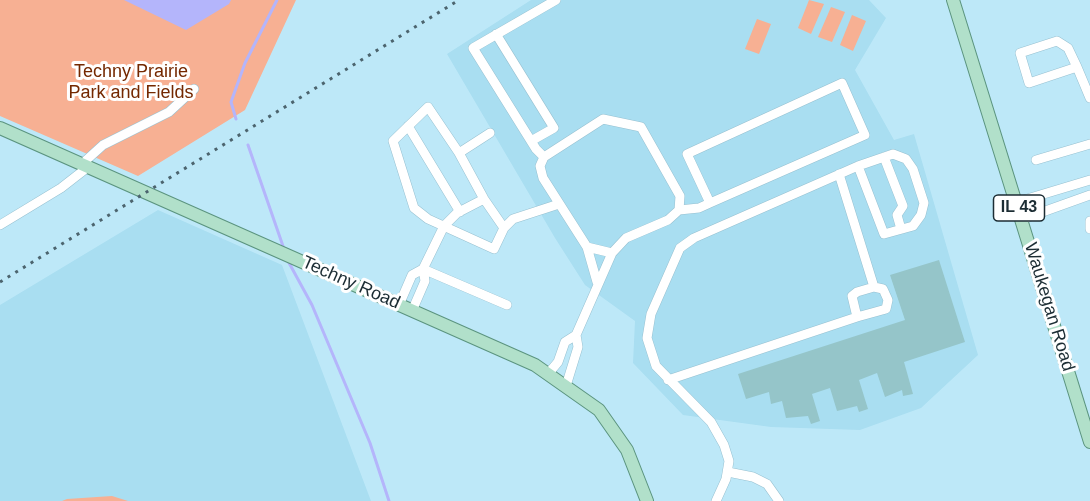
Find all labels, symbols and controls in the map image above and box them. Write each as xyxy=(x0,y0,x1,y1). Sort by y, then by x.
park label: Techny Prairie Park and Fields xyxy=(68,61,194,104)
road number: IL 43 xyxy=(994,195,1044,221)
street label: Waukegan Road xyxy=(1019,240,1079,374)
street label: Techny Road xyxy=(299,252,403,314)

